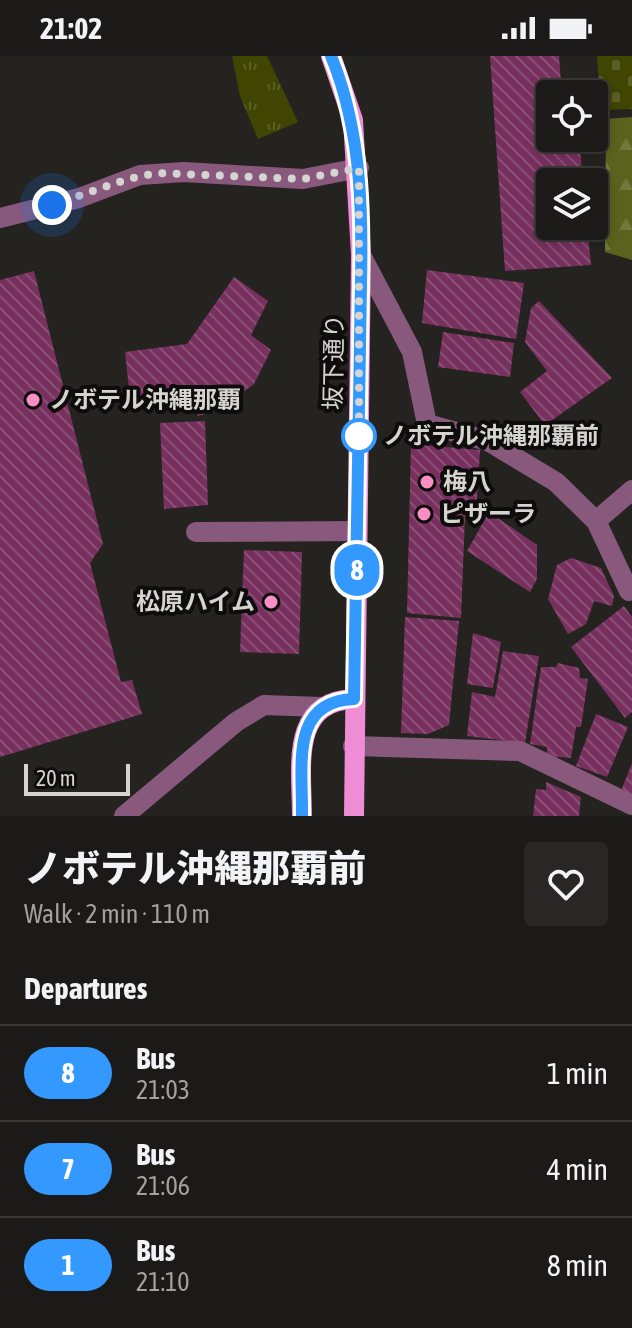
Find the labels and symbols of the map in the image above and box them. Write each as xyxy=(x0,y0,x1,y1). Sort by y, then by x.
your location xyxy=(32,185,72,225)
street label: 坂下通り xyxy=(319,314,348,410)
place label: ノボテル沖縄那覇 xyxy=(49,386,241,413)
marker: ノボテル沖縄那覇 xyxy=(24,391,42,409)
marker: ノボテル沖縄那覇前 xyxy=(342,419,376,453)
place label: ノボテル沖縄那覇前 xyxy=(383,422,599,449)
place label: 梅八 xyxy=(443,468,491,495)
marker: 梅八 xyxy=(418,473,436,491)
place label: ピザーラ xyxy=(440,500,536,527)
marker: ピザーラ xyxy=(415,505,433,523)
line badge: 8 xyxy=(331,544,383,596)
place label: 松原ハイム xyxy=(136,588,255,615)
marker: 松原ハイム xyxy=(262,593,280,611)
scale bar xyxy=(24,760,130,796)

